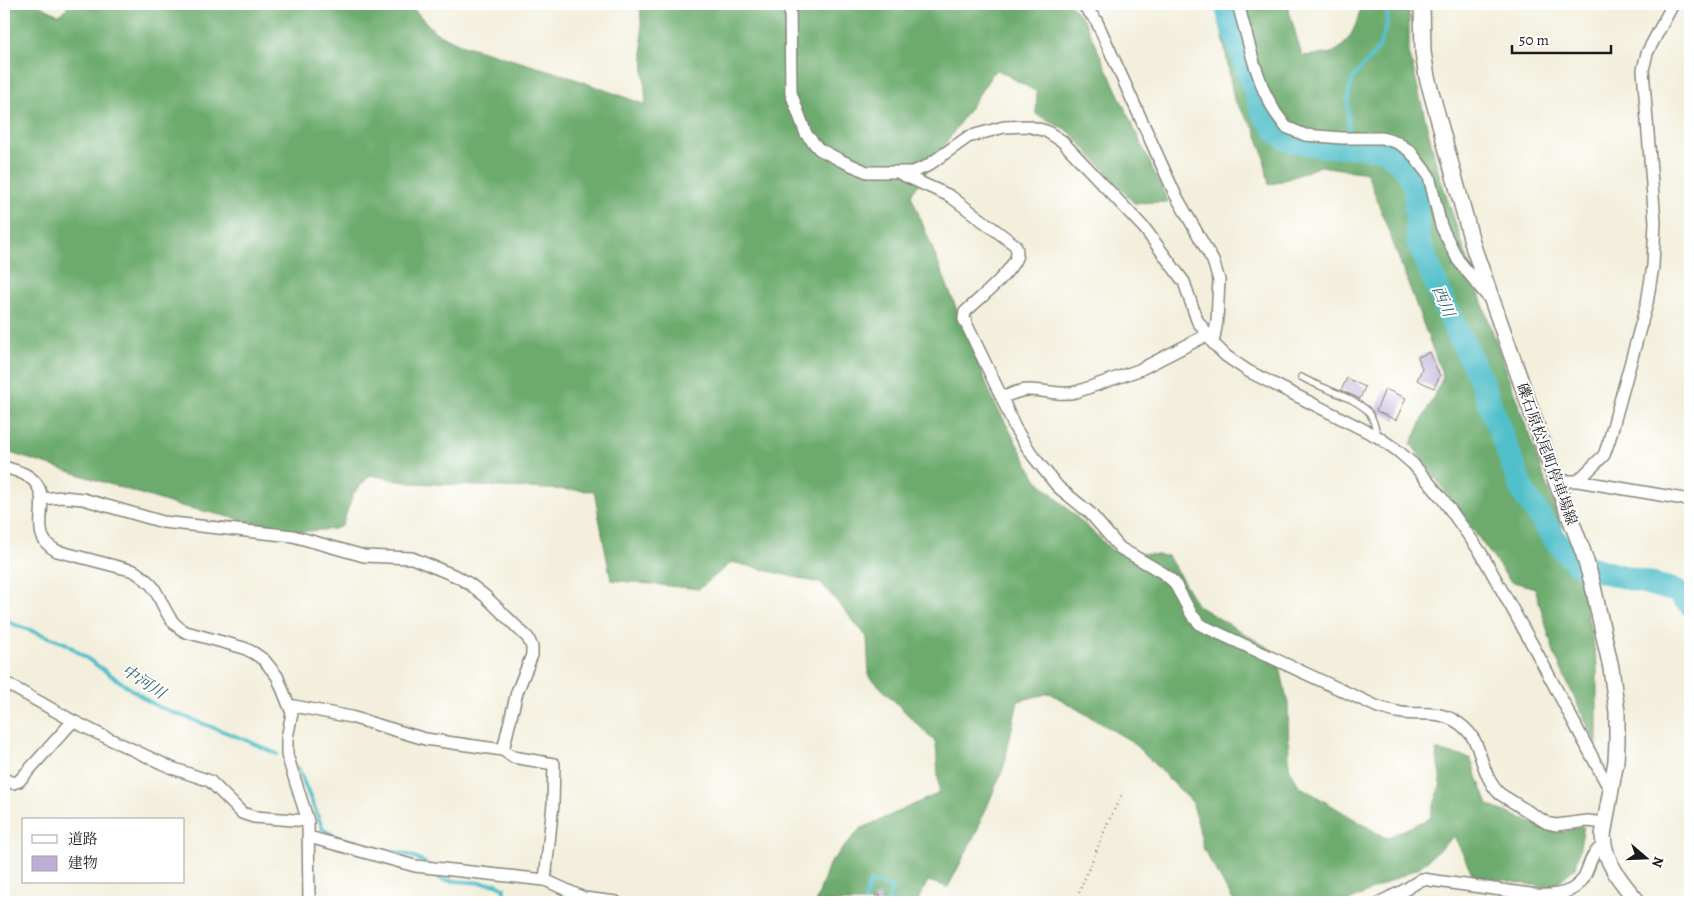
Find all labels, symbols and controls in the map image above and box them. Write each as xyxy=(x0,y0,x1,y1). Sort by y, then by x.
scale bar xyxy=(1512,22,1610,54)
text: 50 m xyxy=(1519,30,1549,50)
water label: 西川 xyxy=(1427,282,1460,322)
street label: 礫石原松尾町停車場線 xyxy=(1512,380,1582,528)
water label: 中河川 xyxy=(117,660,171,705)
legend xyxy=(22,818,185,884)
text: 道路 xyxy=(68,829,98,849)
north arrow xyxy=(1622,834,1672,884)
text: 建物 xyxy=(68,853,98,873)
text: N xyxy=(1647,854,1668,870)

